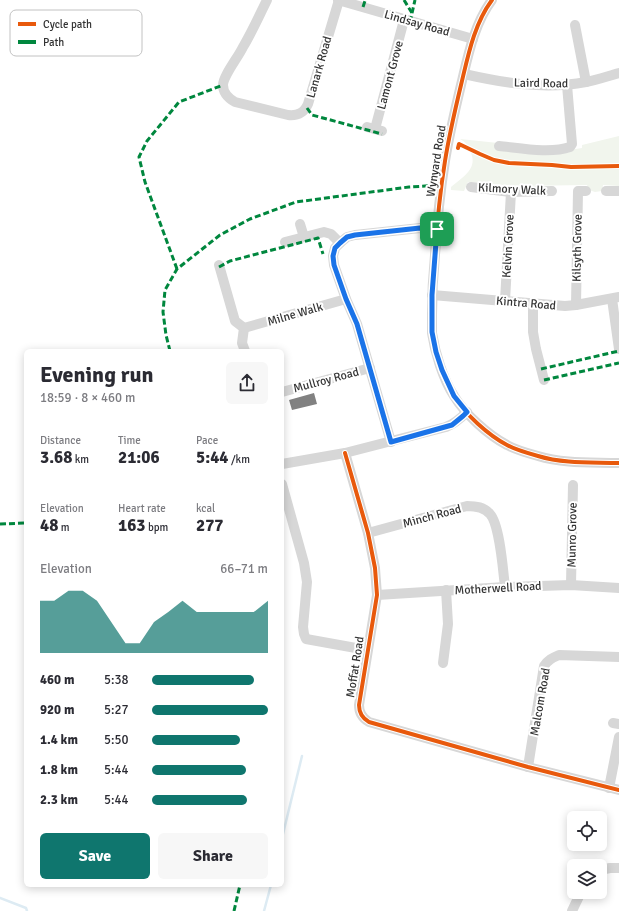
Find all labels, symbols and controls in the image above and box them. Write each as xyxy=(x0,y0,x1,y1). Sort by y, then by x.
street label: Lindsay Road xyxy=(382,7,451,40)
legend xyxy=(10,10,142,56)
text: Cycle path xyxy=(43,18,92,31)
street label: Lanark Road xyxy=(304,34,335,100)
text: Path xyxy=(43,36,64,49)
street label: Lamont Grove xyxy=(374,39,407,111)
street label: Laird Road xyxy=(514,76,568,91)
street label: Wynyard Road xyxy=(423,124,450,198)
street label: Kilmory Walk xyxy=(478,180,546,199)
pin xyxy=(420,212,454,246)
street label: Kelvin Grove xyxy=(499,214,518,278)
street label: Kilsyth Grove xyxy=(569,214,586,282)
icon: arrive xyxy=(426,218,448,240)
street label: Kintra Road xyxy=(495,293,556,314)
street label: Milne Walk xyxy=(266,299,325,330)
text: Evening run xyxy=(40,361,154,388)
button: share xyxy=(226,362,268,404)
street label: Mullroy Road xyxy=(292,365,361,396)
text: 18:59 · 8 × 460 m xyxy=(40,390,135,406)
text: Distance xyxy=(40,434,81,447)
text: Time xyxy=(118,434,141,447)
text: Pace xyxy=(196,434,218,447)
text: 3.68 xyxy=(40,447,72,468)
text: 21:06 xyxy=(118,447,160,468)
text: 5:44 xyxy=(196,447,229,468)
text: km xyxy=(72,453,89,466)
text: /km xyxy=(229,453,250,466)
street label: Minch Road xyxy=(401,501,463,531)
text: Elevation xyxy=(40,502,84,515)
text: Heart rate xyxy=(118,502,166,515)
text: kcal xyxy=(196,502,215,515)
street label: Munro Grove xyxy=(564,502,581,568)
text: 48 xyxy=(40,515,58,536)
text: 163 xyxy=(118,515,146,536)
text: 277 xyxy=(196,515,224,536)
text: m xyxy=(58,521,70,534)
text: bpm xyxy=(146,521,168,534)
text: Elevation xyxy=(40,561,92,577)
text: 66–71 m xyxy=(220,561,268,577)
street label: Motherwell Road xyxy=(454,579,542,598)
street label: Moffat Road xyxy=(343,635,368,699)
street label: Malcom Road xyxy=(527,667,554,737)
text: 460 m xyxy=(40,672,74,688)
text: 5:38 xyxy=(104,672,129,688)
text: 920 m xyxy=(40,702,74,718)
text: 5:27 xyxy=(104,702,129,718)
text: 1.4 km xyxy=(40,732,78,748)
text: 5:50 xyxy=(104,732,129,748)
text: 1.8 km xyxy=(40,762,78,778)
text: 5:44 xyxy=(104,762,129,778)
text: 2.3 km xyxy=(40,792,78,808)
text: 5:44 xyxy=(104,792,129,808)
map controls xyxy=(567,811,607,899)
button: locate xyxy=(567,811,607,851)
button: Save xyxy=(40,833,150,879)
button: Share xyxy=(158,833,268,879)
button: layers xyxy=(567,859,607,899)

